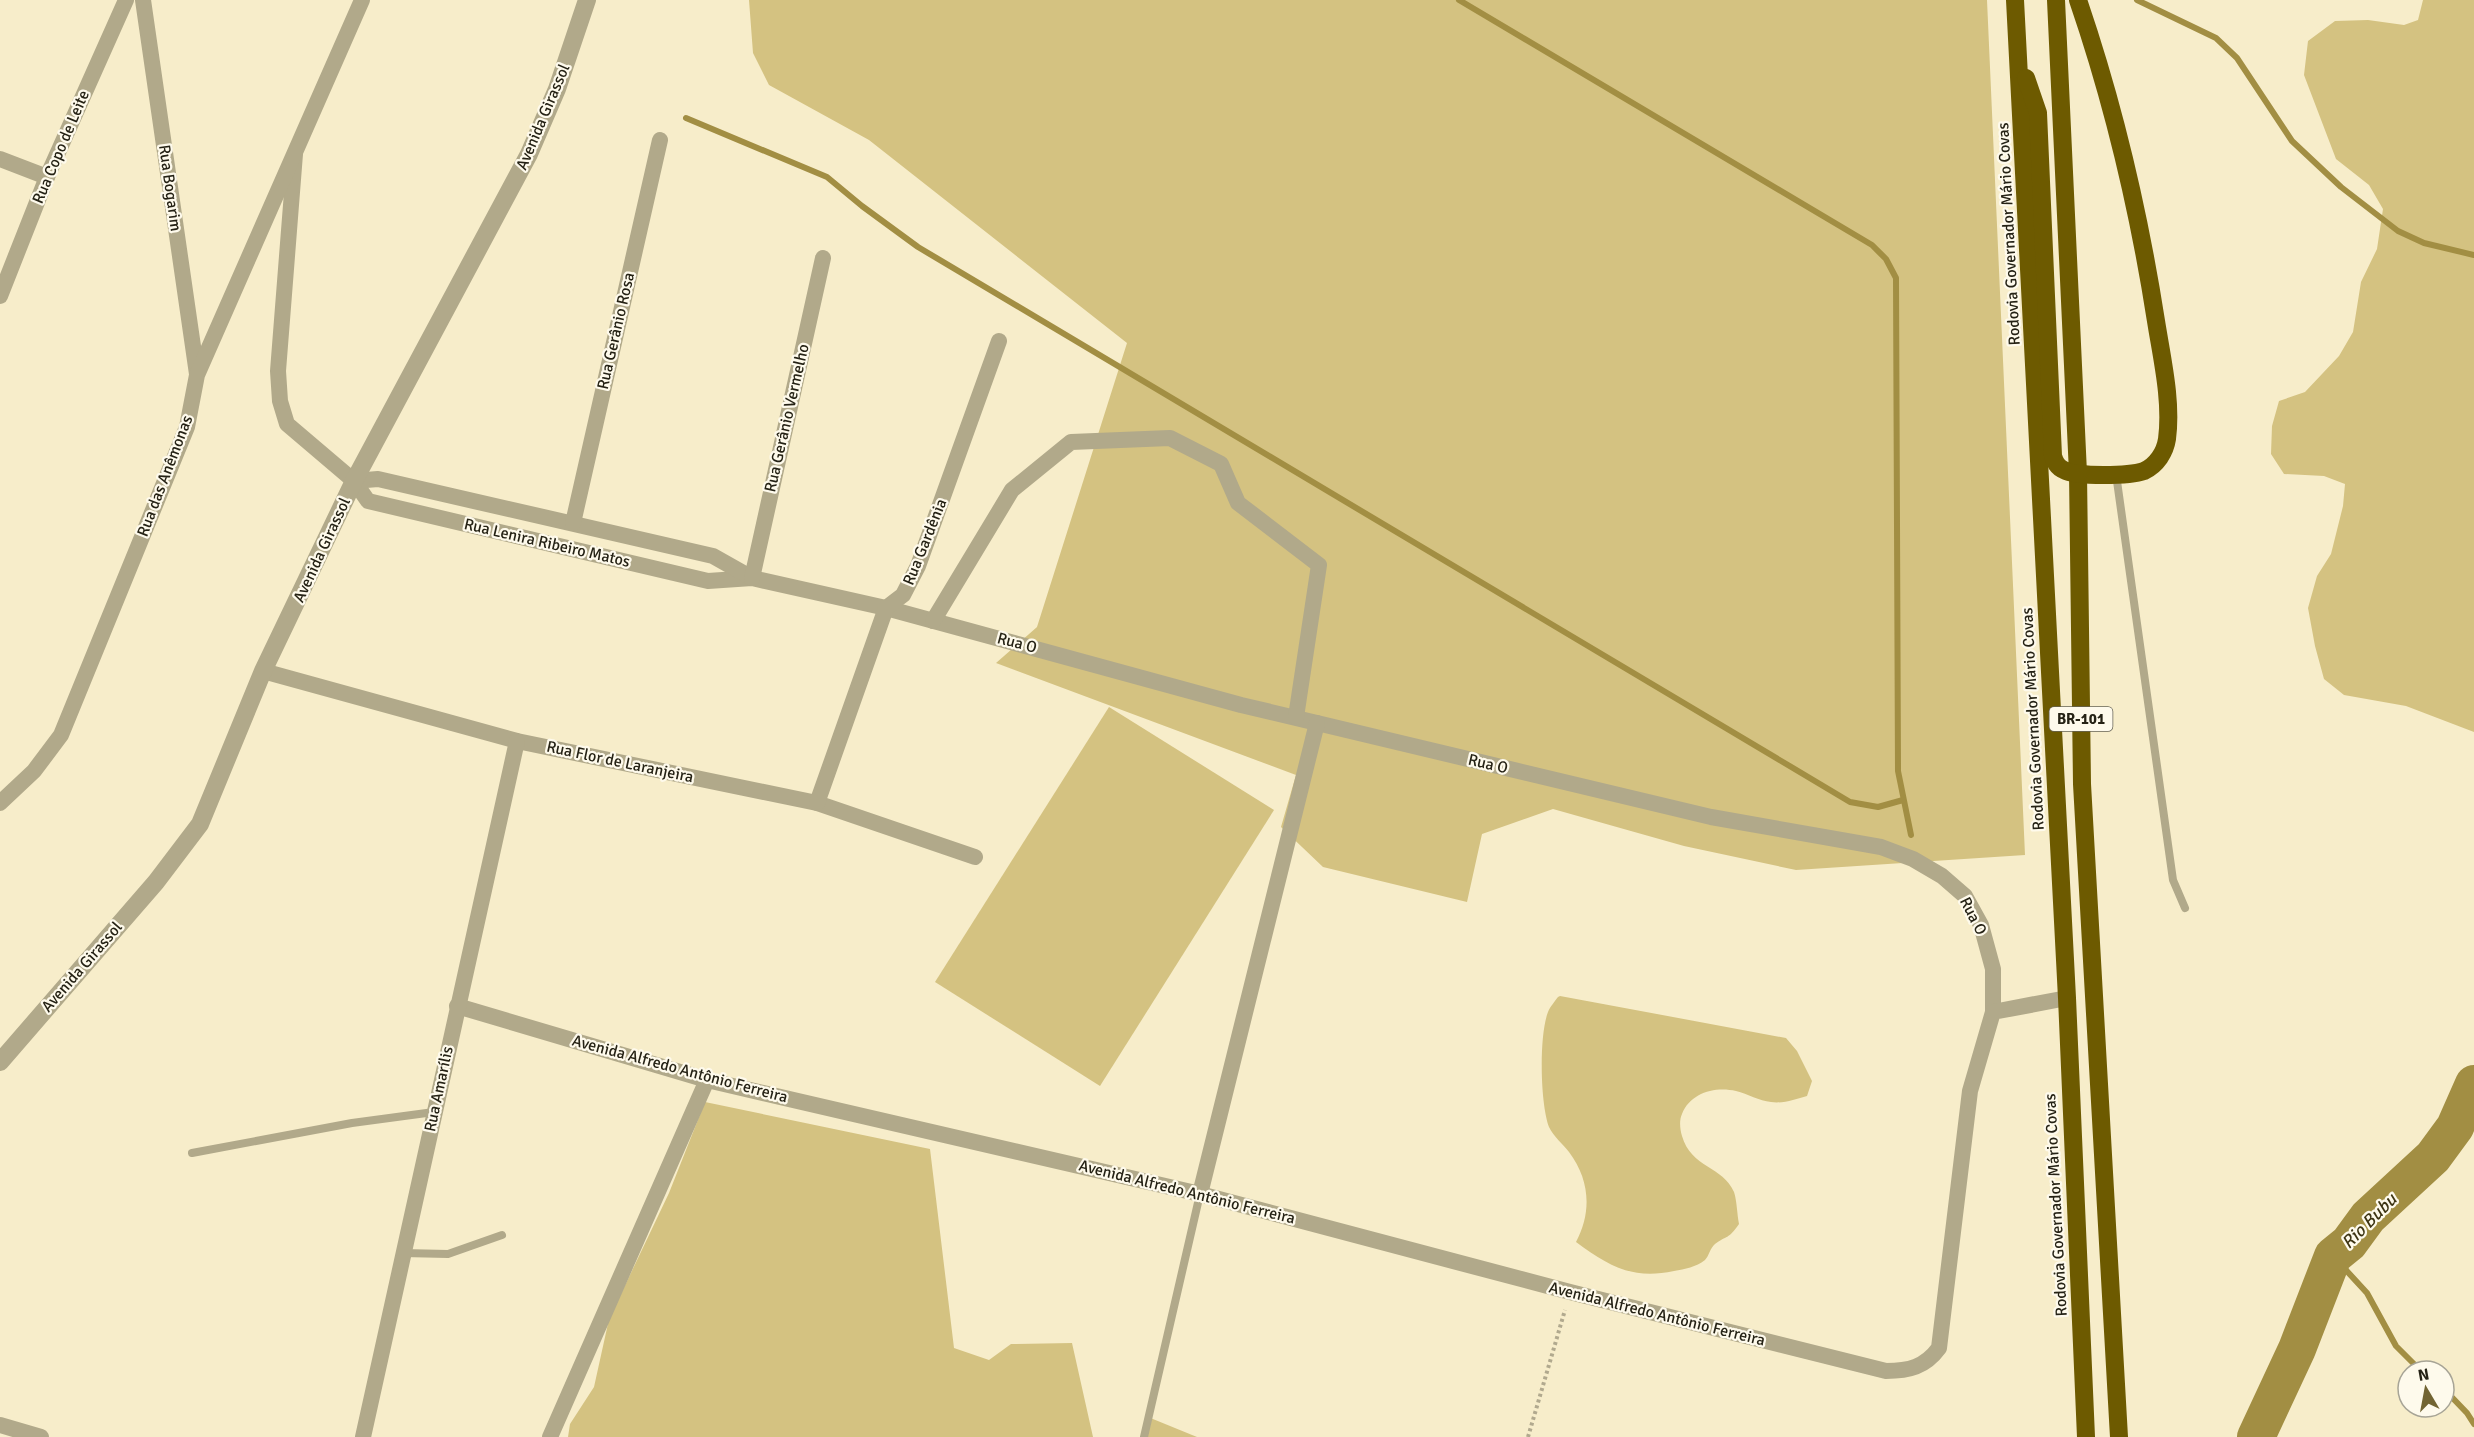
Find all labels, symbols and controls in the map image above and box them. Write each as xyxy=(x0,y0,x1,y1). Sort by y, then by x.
street label: Avenida Girassol xyxy=(512,61,574,173)
street label: Rua Copo de Leite xyxy=(28,87,94,207)
street label: Rodovia Governador Mário Covas xyxy=(1993,122,2025,346)
street label: Rua Bogarim xyxy=(154,143,186,233)
street label: Rua Gerânio Rosa xyxy=(593,271,639,391)
street label: Rua Gerânio Vermelho xyxy=(760,342,814,494)
street label: Rua das Anêmonas xyxy=(133,413,197,539)
street label: Avenida Girassol xyxy=(289,494,355,606)
street label: Rua Gardênia xyxy=(899,496,951,588)
street label: Rua Lenira Ribeiro Matos xyxy=(462,514,632,572)
street label: Rodovia Governador Mário Covas xyxy=(2017,607,2049,831)
street label: Rua O xyxy=(995,628,1039,658)
road number: BR-101 xyxy=(2050,707,2112,731)
street label: Rua Flor de Laranjeira xyxy=(545,737,695,787)
street label: Rua O xyxy=(1466,750,1510,778)
street label: Rua O xyxy=(1955,894,1991,938)
street label: Avenida Girassol xyxy=(37,917,127,1016)
street label: Avenida Alfredo Antônio Ferreira xyxy=(570,1031,790,1107)
street label: Rua Amarílis xyxy=(420,1044,458,1134)
street label: Rodovia Governador Mário Covas xyxy=(2040,1093,2072,1317)
street label: Avenida Alfredo Antônio Ferreira xyxy=(1077,1155,1297,1229)
water label: Rio Bubu xyxy=(2337,1188,2402,1253)
street label: Avenida Alfredo Antônio Ferreira xyxy=(1547,1277,1767,1351)
north arrow xyxy=(2396,1359,2456,1419)
text: N xyxy=(2416,1364,2431,1386)

